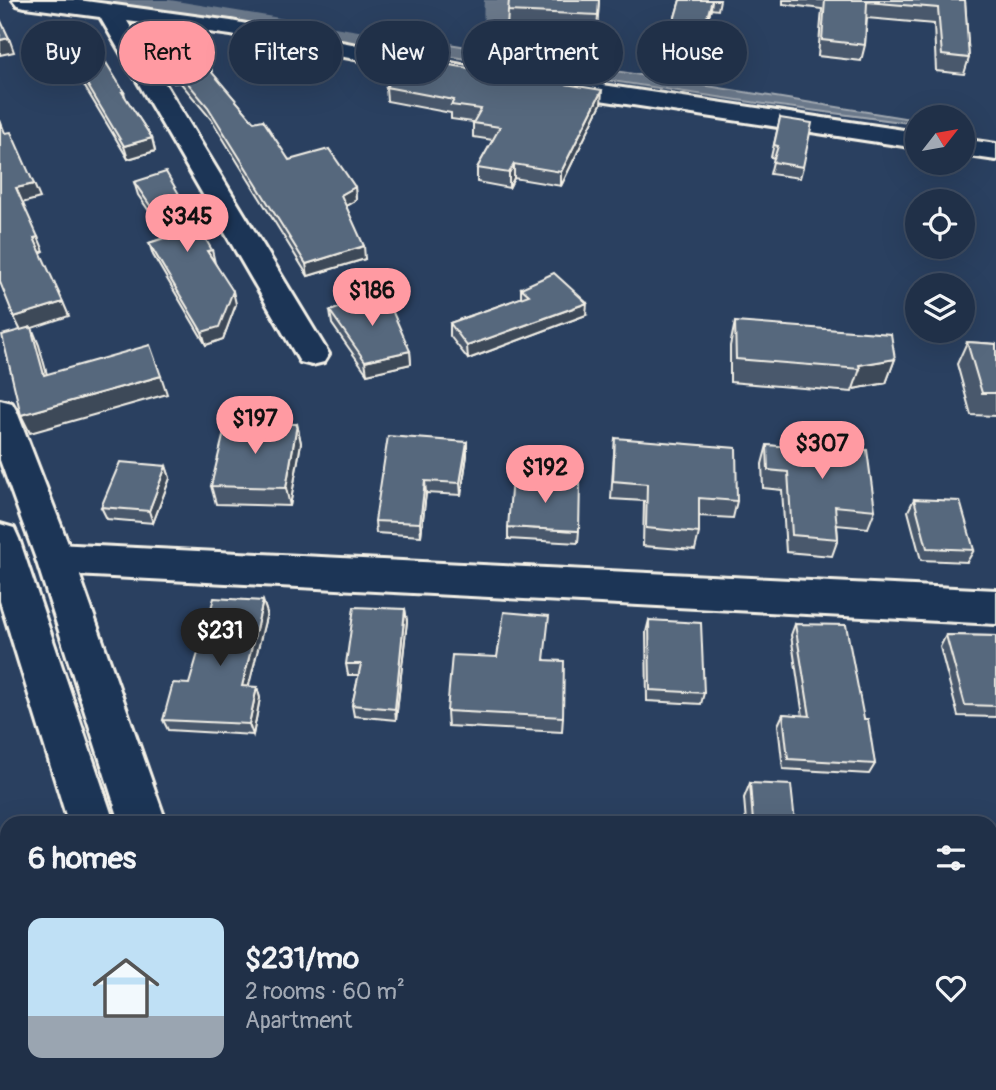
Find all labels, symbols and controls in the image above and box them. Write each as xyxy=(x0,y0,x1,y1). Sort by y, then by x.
chip: Buy xyxy=(21,21,105,84)
chip: Rent xyxy=(119,21,215,84)
chip: Filters xyxy=(229,21,342,84)
chip: New xyxy=(356,21,449,84)
chip: Apartment xyxy=(463,21,623,84)
chip: House xyxy=(637,21,747,84)
north arrow xyxy=(905,105,975,175)
map controls xyxy=(905,105,975,343)
button: locate xyxy=(905,189,975,259)
pin: $345 xyxy=(146,194,228,254)
text: $345 xyxy=(161,202,213,231)
pin: $186 xyxy=(331,268,413,328)
button: layers xyxy=(905,273,975,343)
text: $186 xyxy=(349,276,395,305)
pin: $197 xyxy=(214,396,296,456)
text: $197 xyxy=(232,404,278,433)
pin: $307 xyxy=(781,421,863,481)
text: $307 xyxy=(795,429,849,458)
pin: $192 xyxy=(504,446,586,505)
text: $192 xyxy=(522,453,568,482)
pin: $231 xyxy=(179,608,261,668)
text: $231 xyxy=(197,616,243,645)
icon: filters xyxy=(932,839,970,877)
text: 6 homes xyxy=(28,840,136,877)
text: $231/mo xyxy=(245,940,359,977)
icon: home xyxy=(84,946,168,1030)
icon: heart xyxy=(932,969,970,1007)
text: 2 rooms · 60 m² xyxy=(245,977,405,1006)
text: Apartment xyxy=(245,1006,352,1035)

